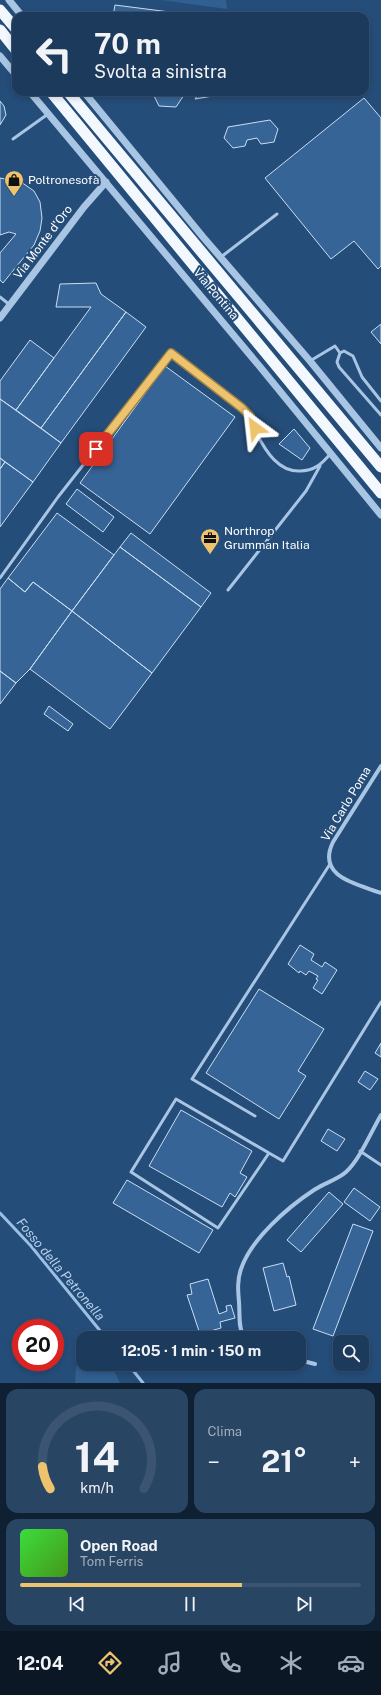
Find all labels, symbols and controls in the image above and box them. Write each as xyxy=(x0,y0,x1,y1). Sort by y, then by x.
text: 70 m xyxy=(94,27,161,60)
icon: left xyxy=(28,28,80,80)
text: Svolta a sinistra xyxy=(94,61,227,82)
shop icon: Poltronesofà xyxy=(3,169,25,197)
place label: Poltronesofà xyxy=(28,173,99,187)
street label: Via Monte d'Oro xyxy=(11,202,75,282)
street label: Via Pontina xyxy=(190,265,242,323)
position arrow xyxy=(234,407,276,449)
pin xyxy=(79,432,113,466)
icon: arrive xyxy=(85,438,107,460)
place label: Northrop Grumman Italia xyxy=(224,524,310,552)
office icon: Northrop Grumman Italia xyxy=(199,527,221,555)
street label: Via Carlo Poma xyxy=(318,764,374,844)
water label: Fosso della Petronella xyxy=(13,1215,108,1324)
speed limit sign: 20 xyxy=(12,1319,64,1371)
map controls xyxy=(333,1335,369,1371)
button: search xyxy=(333,1335,369,1371)
text: 12:05 · 1 min · 150 m xyxy=(121,1342,261,1359)
text: Clima xyxy=(208,1424,242,1439)
text: 14 xyxy=(74,1432,119,1481)
text: 21° xyxy=(261,1443,307,1479)
text: − xyxy=(208,1449,220,1475)
text: + xyxy=(349,1449,361,1475)
text: km/h xyxy=(80,1479,114,1496)
text: Open Road xyxy=(80,1537,158,1554)
text: Tom Ferris xyxy=(80,1554,143,1569)
icon: previous xyxy=(66,1593,88,1615)
icon: pause xyxy=(179,1593,201,1615)
icon: next xyxy=(293,1593,315,1615)
icon: directions xyxy=(96,1649,124,1677)
icon: music xyxy=(156,1649,184,1677)
icon: phone xyxy=(216,1649,244,1677)
icon: climate xyxy=(277,1649,305,1677)
icon: car xyxy=(337,1649,365,1677)
text: 12:04 xyxy=(16,1653,63,1674)

